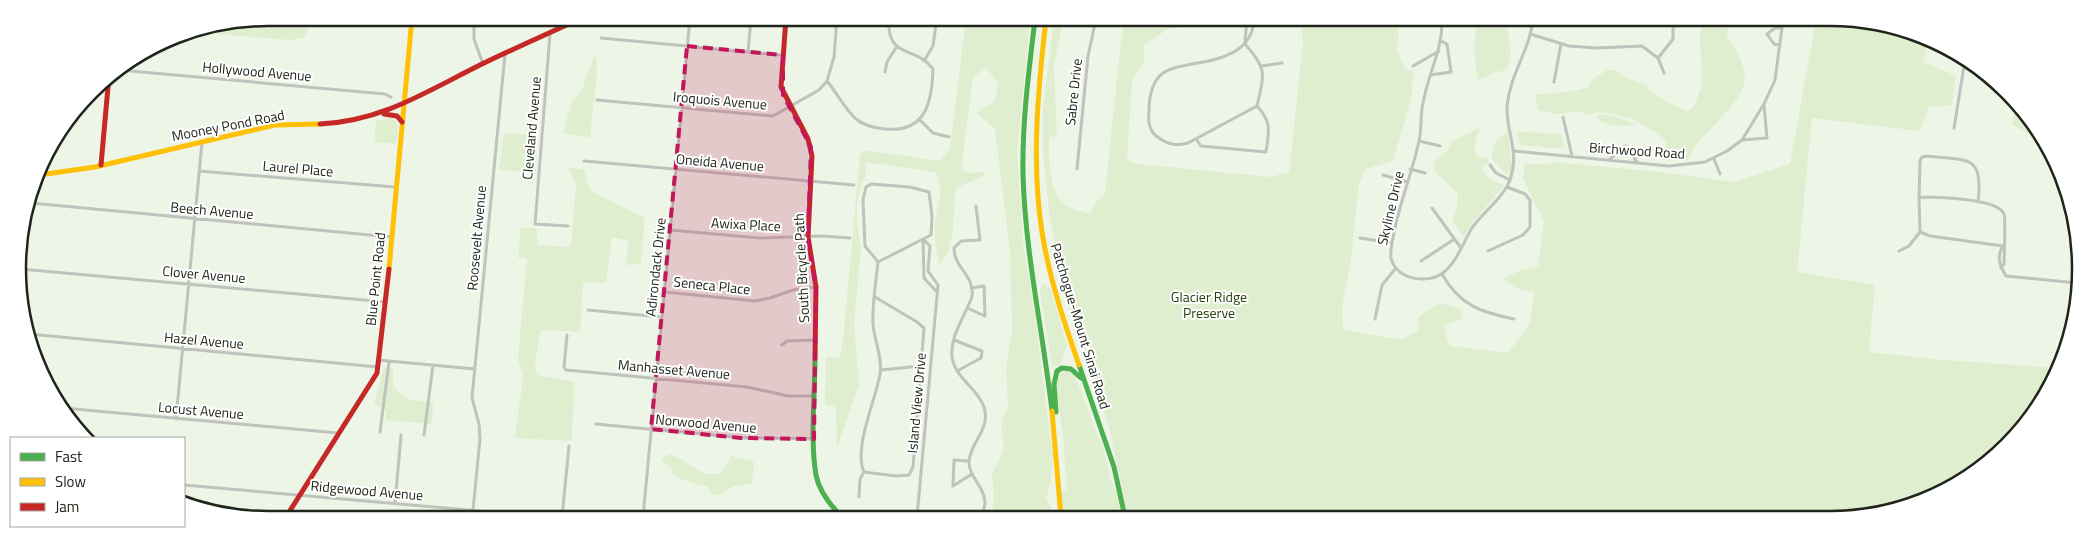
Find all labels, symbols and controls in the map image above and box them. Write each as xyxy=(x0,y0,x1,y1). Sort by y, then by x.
street label: Hollywood Avenue xyxy=(201,56,313,86)
street label: Sabre Drive xyxy=(1059,57,1087,127)
street label: Cleveland Avenue xyxy=(516,76,546,180)
street label: Iroquois Avenue xyxy=(672,85,768,115)
street label: Mooney Pond Road xyxy=(170,104,286,146)
street label: Birchwood Road xyxy=(1588,136,1686,164)
street label: Oneida Avenue xyxy=(675,148,765,176)
street label: Laurel Place xyxy=(262,154,334,182)
street label: Skyline Drive xyxy=(1371,169,1409,247)
street label: Roosevelt Avenue xyxy=(461,185,491,291)
street label: Beech Avenue xyxy=(170,196,254,224)
street label: Awixa Place xyxy=(711,212,781,236)
street label: South Bicycle Path xyxy=(788,213,814,323)
street label: Adirondack Drive xyxy=(639,217,671,317)
street label: Blue Point Road xyxy=(360,231,390,327)
street label: Patchogue-Mount Sinai Road xyxy=(1046,240,1116,412)
street label: Clover Avenue xyxy=(161,260,247,288)
street label: Seneca Place xyxy=(673,271,751,299)
park label: Glacier Ridge Preserve xyxy=(1171,286,1247,323)
street label: Hazel Avenue xyxy=(163,326,245,354)
street label: Island View Drive xyxy=(901,352,931,454)
street label: Manhasset Avenue xyxy=(617,354,731,384)
street label: Locust Avenue xyxy=(157,396,245,424)
street label: Norwood Avenue xyxy=(655,408,757,438)
legend xyxy=(10,437,185,527)
text: Fast xyxy=(55,445,83,468)
text: Slow xyxy=(55,470,86,493)
street label: Ridgewood Avenue xyxy=(310,475,424,505)
text: Jam xyxy=(55,495,79,518)

